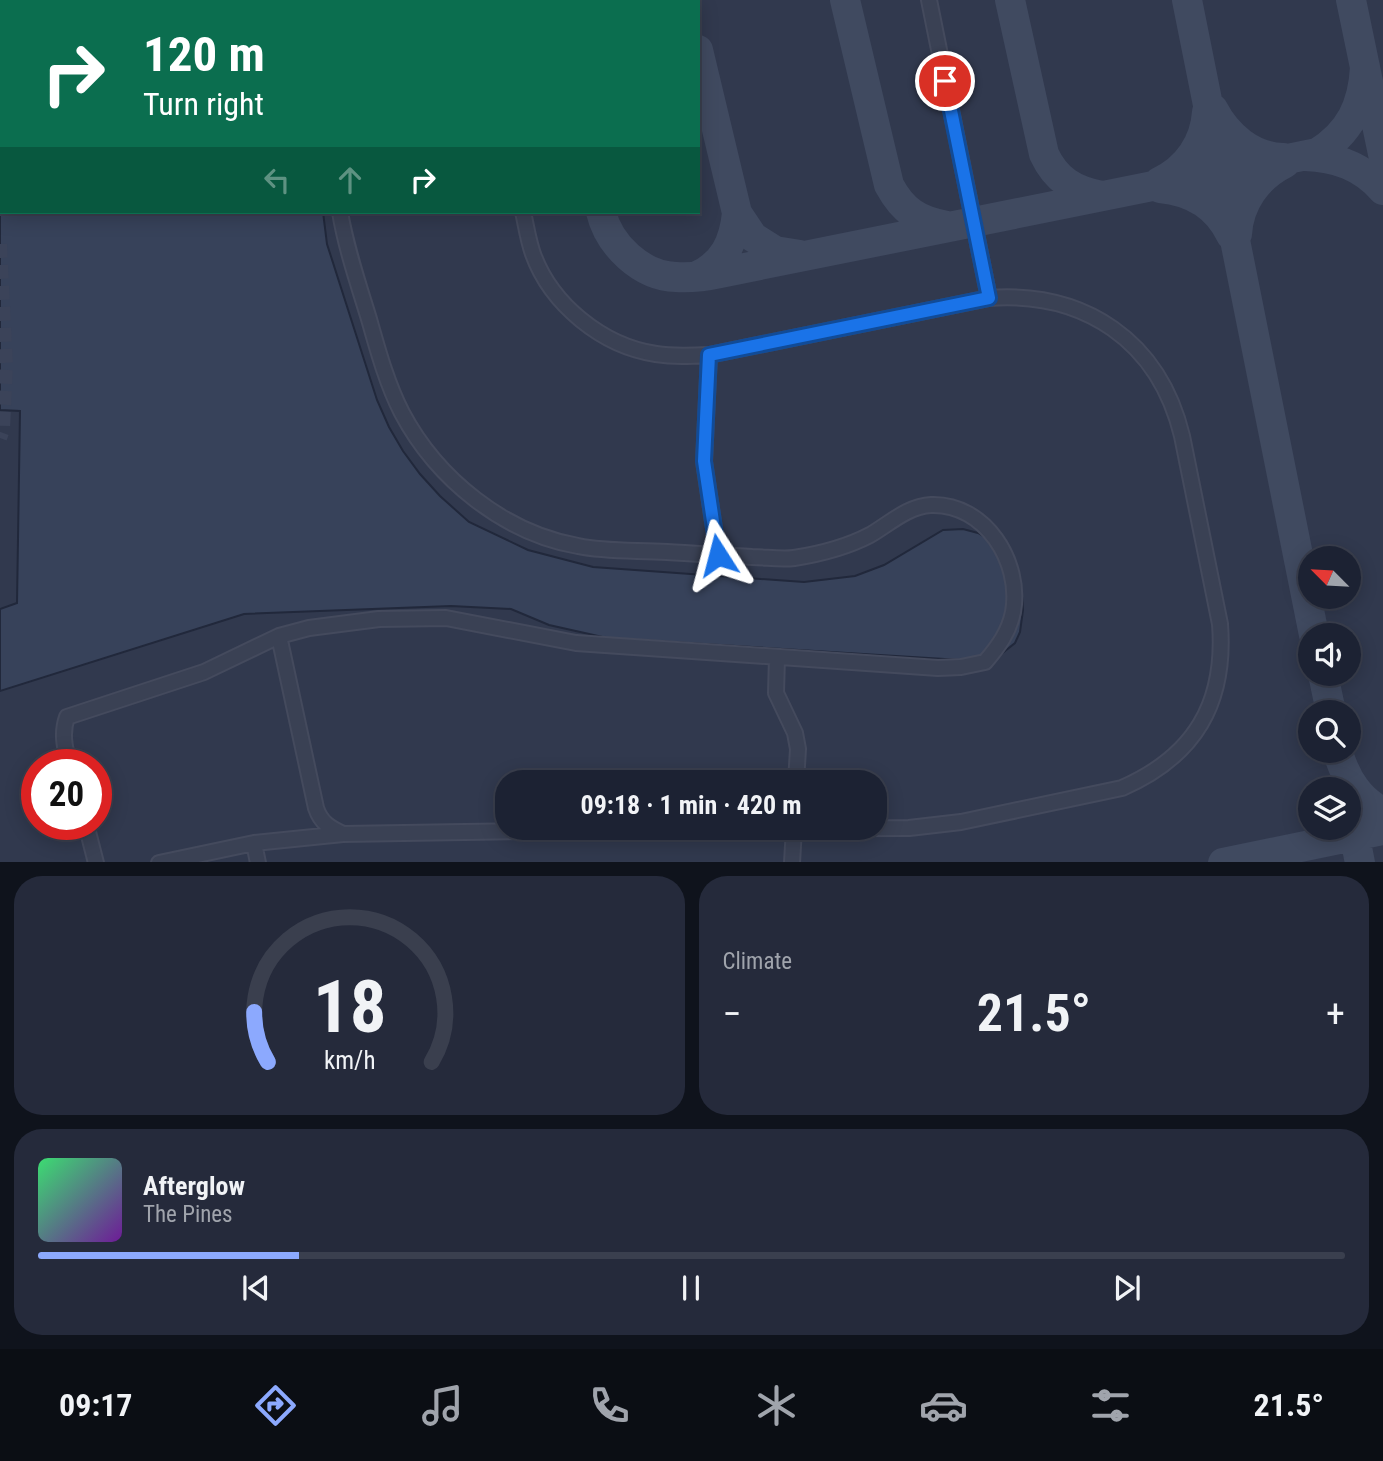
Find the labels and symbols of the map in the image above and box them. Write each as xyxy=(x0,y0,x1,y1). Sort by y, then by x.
pin xyxy=(915,51,975,111)
position arrow xyxy=(681,518,755,592)
north arrow xyxy=(1298,546,1362,609)
speed limit sign: 20 xyxy=(21,749,112,840)

